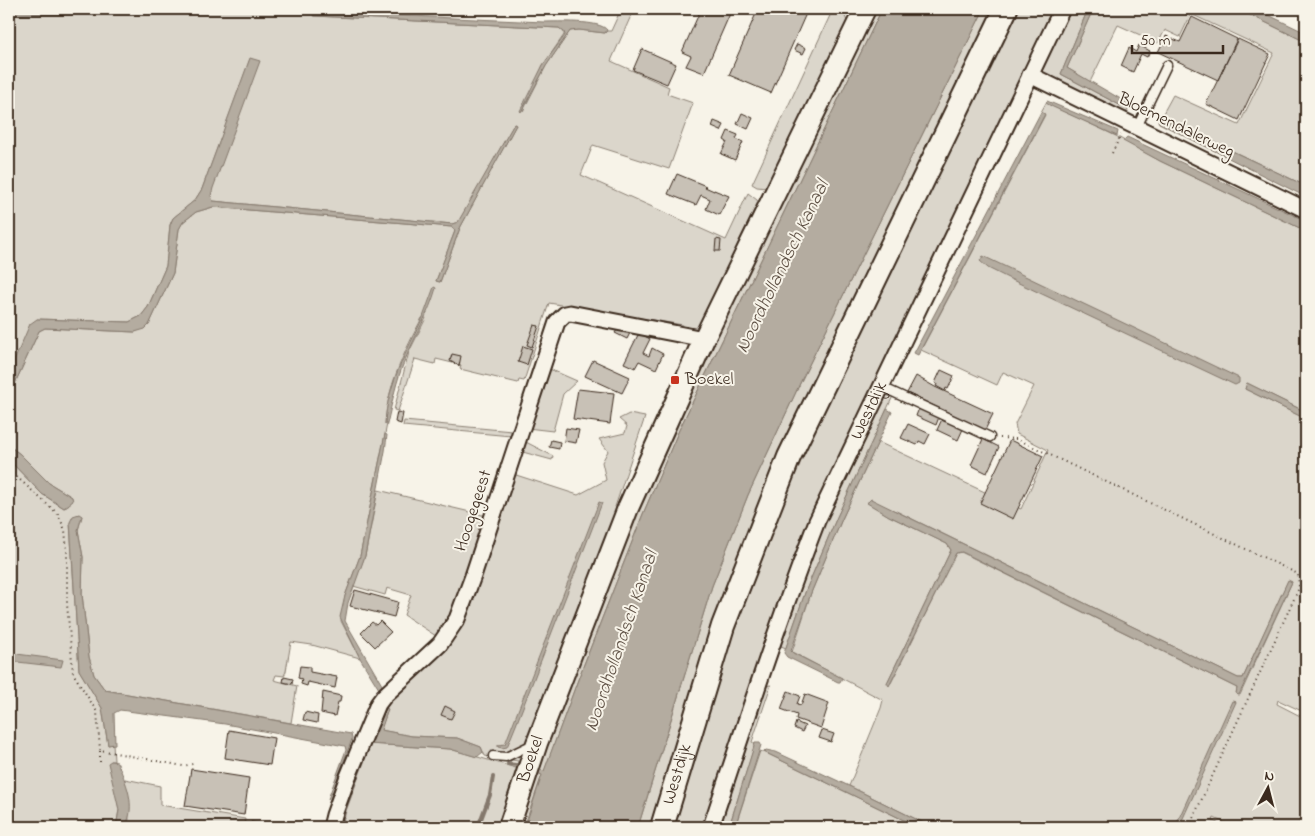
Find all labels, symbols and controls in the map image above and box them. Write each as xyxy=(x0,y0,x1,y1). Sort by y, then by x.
scale bar xyxy=(1132,22,1224,54)
text: 50 m xyxy=(1140,30,1171,52)
street label: Bloemendalerweg xyxy=(1112,86,1239,166)
water label: Noordhollandsch Kanaal xyxy=(730,174,838,358)
place label: Boekel xyxy=(684,367,734,393)
marker: Boekel xyxy=(669,374,681,386)
street label: Westdijk xyxy=(845,377,895,444)
street label: Hoogegeest xyxy=(449,467,500,556)
water label: Noordhollandsch Kanaal xyxy=(579,545,666,735)
street label: Boekel xyxy=(511,732,552,788)
street label: Westdijk xyxy=(657,741,699,808)
north arrow xyxy=(1242,764,1292,814)
text: N xyxy=(1263,766,1275,788)

